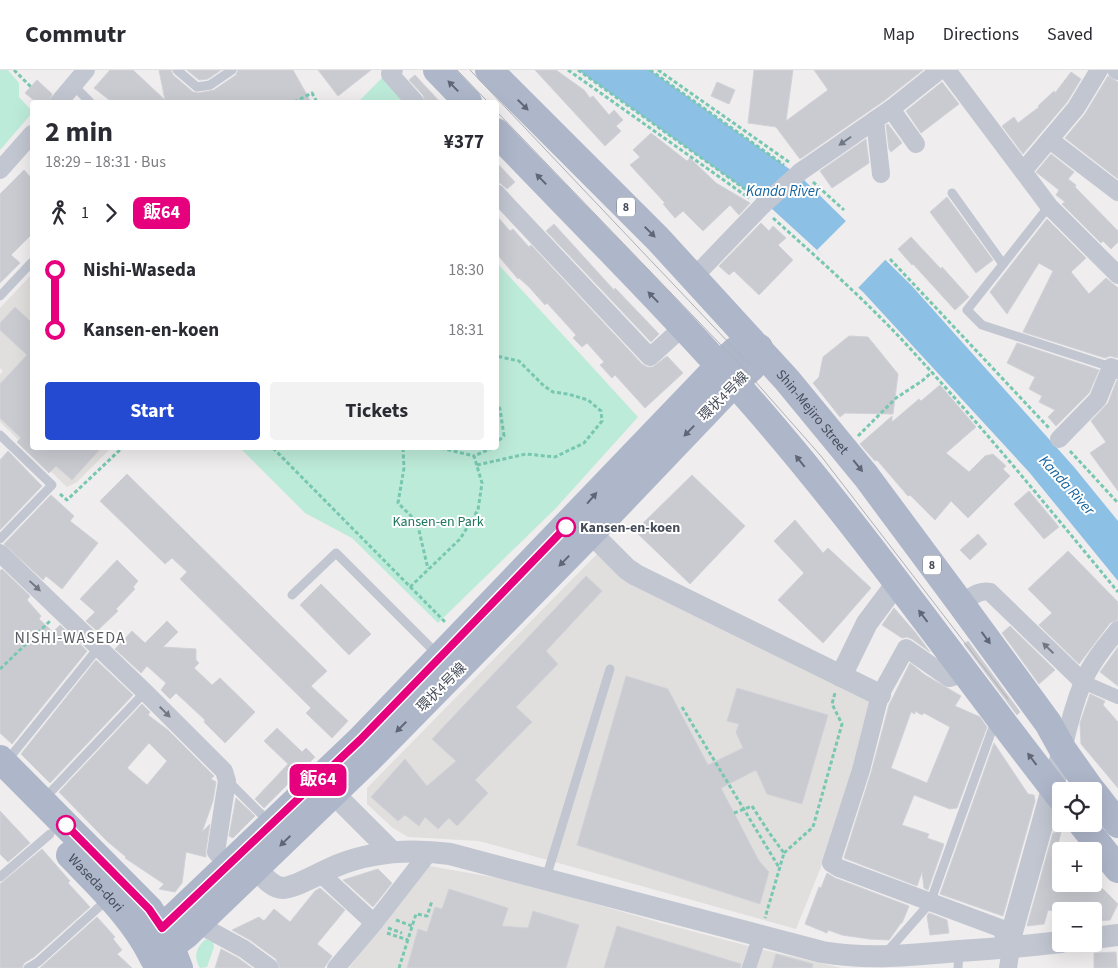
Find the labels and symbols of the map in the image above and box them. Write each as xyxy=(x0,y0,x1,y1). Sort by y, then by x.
one-way arrow xyxy=(447,81,459,93)
one-way arrow xyxy=(516,99,528,111)
one-way arrow xyxy=(838,136,852,146)
one-way arrow xyxy=(535,173,547,185)
water label: Kanda River xyxy=(746,181,821,202)
road number: 8 xyxy=(617,198,635,216)
one-way arrow xyxy=(644,226,656,238)
one-way arrow xyxy=(647,291,659,303)
street label: Shin-Mejiro Street xyxy=(771,365,853,459)
street label: 環状4号線 xyxy=(694,367,753,426)
one-way arrow xyxy=(683,425,695,437)
water label: Kanda River xyxy=(1034,451,1100,521)
one-way arrow xyxy=(795,455,806,468)
one-way arrow xyxy=(852,459,863,472)
one-way arrow xyxy=(586,492,598,504)
park label: Kansen-en Park xyxy=(392,512,484,532)
marker: Kansen-en-koen xyxy=(556,517,576,537)
place label: Kansen-en-koen xyxy=(580,518,680,538)
one-way arrow xyxy=(558,555,570,567)
road number: 8 xyxy=(923,556,941,574)
one-way arrow xyxy=(29,580,41,592)
one-way arrow xyxy=(917,610,928,623)
district label: NISHI-WASEDA xyxy=(14,627,126,649)
one-way arrow xyxy=(981,631,992,644)
one-way arrow xyxy=(1042,642,1054,654)
street label: 環状4号線 xyxy=(412,658,471,717)
one-way arrow xyxy=(159,705,171,717)
one-way arrow xyxy=(395,721,407,733)
one-way arrow xyxy=(1027,752,1037,766)
line badge: 飯64 xyxy=(289,764,347,796)
unlabelled marker xyxy=(56,815,76,835)
one-way arrow xyxy=(279,835,291,847)
street label: Waseda-dori xyxy=(63,850,128,917)

